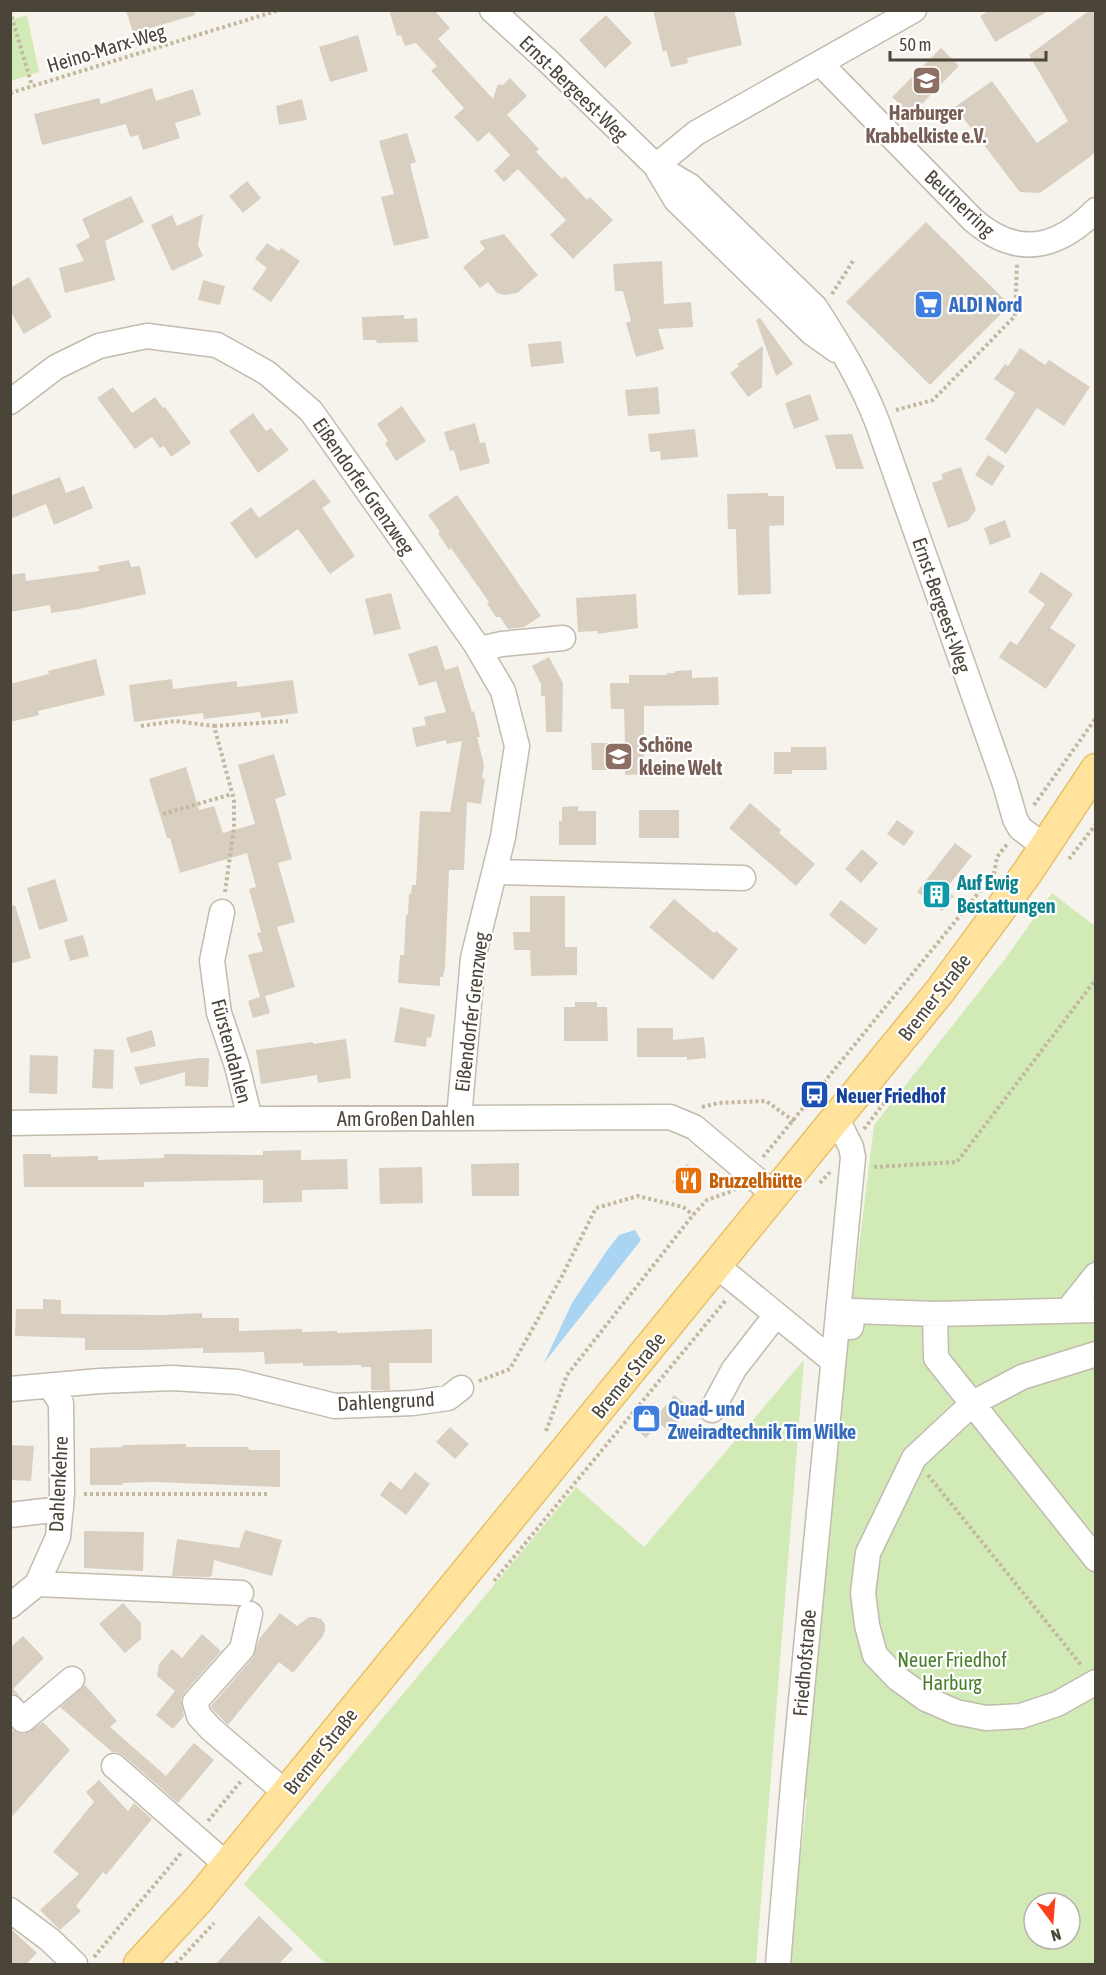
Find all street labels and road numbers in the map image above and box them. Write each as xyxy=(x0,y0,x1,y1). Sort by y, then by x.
street label: Heino-Marx-Weg xyxy=(44,19,168,77)
street label: Ernst-Bergeest-Weg xyxy=(515,31,633,146)
street label: Beutnerring xyxy=(920,165,1000,242)
street label: Eißendorfer Grenzweg xyxy=(308,413,420,559)
street label: Ernst-Bergeest-Weg xyxy=(908,534,976,676)
street label: Eißendorfer Grenzweg xyxy=(450,930,492,1093)
street label: Bremer Straße xyxy=(893,949,975,1045)
street label: Fürstendahlen xyxy=(207,996,257,1106)
street label: Am Großen Dahlen xyxy=(337,1107,475,1130)
street label: Bremer Straße xyxy=(586,1327,670,1423)
street label: Dahlengrund xyxy=(337,1387,435,1415)
street label: Dahlenkehre xyxy=(44,1435,72,1533)
street label: Friedhofstraße xyxy=(788,1609,820,1717)
street label: Bremer Straße xyxy=(278,1703,362,1799)

